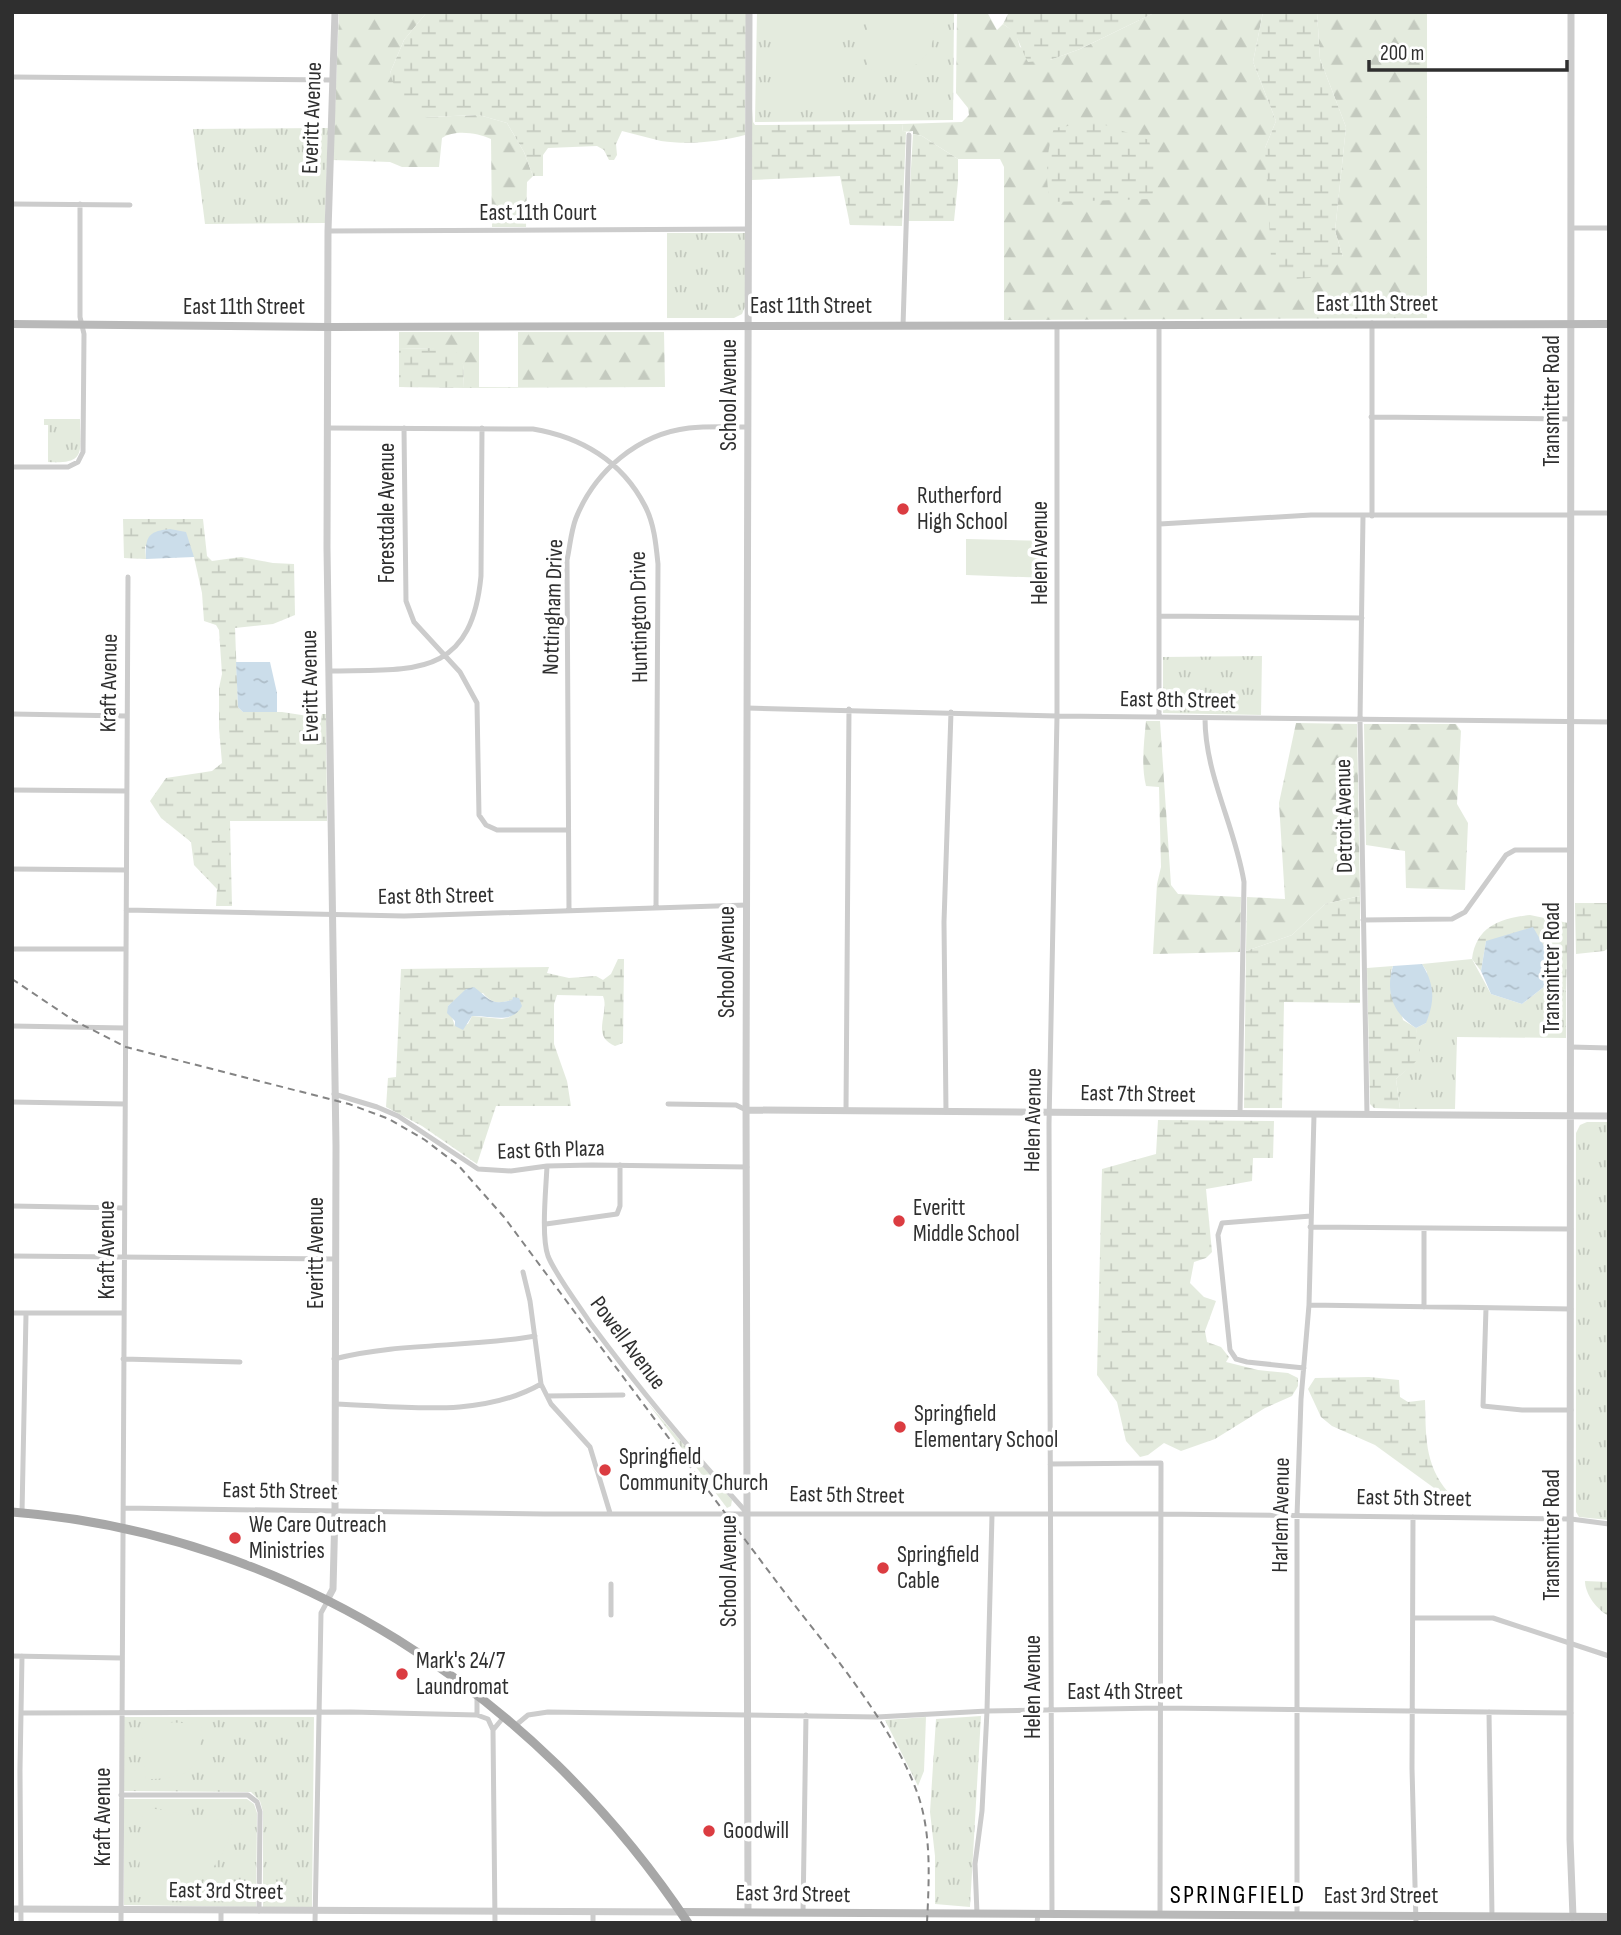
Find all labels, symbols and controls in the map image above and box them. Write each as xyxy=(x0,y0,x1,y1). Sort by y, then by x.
scale bar xyxy=(1369,28,1567,72)
text: 200 m xyxy=(1380,41,1424,66)
street label: Everitt Avenue xyxy=(296,61,328,175)
street label: East 11th Court xyxy=(479,199,597,227)
street label: East 11th Street xyxy=(1316,290,1438,318)
street label: East 11th Street xyxy=(750,292,872,320)
street label: East 11th Street xyxy=(183,293,305,321)
street label: Transmitter Road xyxy=(1538,335,1566,467)
street label: School Avenue xyxy=(715,339,743,451)
street label: Forestdale Avenue xyxy=(373,443,401,583)
place label: Rutherford High School xyxy=(917,482,1008,536)
marker: Rutherford High School xyxy=(895,501,911,517)
street label: Helen Avenue xyxy=(1026,501,1054,605)
street label: Nottingham Drive xyxy=(537,539,569,675)
street label: Huntington Drive xyxy=(624,551,654,683)
street label: Everitt Avenue xyxy=(295,630,325,742)
street label: Kraft Avenue xyxy=(94,633,124,733)
street label: East 8th Street xyxy=(1120,685,1236,715)
street label: Detroit Avenue xyxy=(1329,759,1359,873)
street label: East 8th Street xyxy=(378,881,494,911)
street label: Transmitter Road xyxy=(1538,902,1566,1034)
street label: School Avenue xyxy=(713,906,741,1018)
street label: Helen Avenue xyxy=(1018,1068,1048,1172)
street label: East 7th Street xyxy=(1080,1079,1196,1109)
street label: East 6th Plaza xyxy=(497,1134,605,1166)
place label: Everitt Middle School xyxy=(913,1194,1020,1248)
street label: Everitt Avenue xyxy=(302,1197,330,1309)
street label: Kraft Avenue xyxy=(93,1201,121,1299)
marker: Everitt Middle School xyxy=(891,1213,907,1229)
street label: Powell Avenue xyxy=(584,1291,672,1395)
place label: Springfield Elementary School xyxy=(914,1400,1058,1454)
marker: Springfield Elementary School xyxy=(892,1419,908,1435)
place label: Springfield Community Church xyxy=(619,1443,768,1497)
street label: Harlem Avenue xyxy=(1266,1457,1296,1573)
marker: Springfield Community Church xyxy=(597,1462,613,1478)
street label: Transmitter Road xyxy=(1538,1469,1566,1601)
street label: East 5th Street xyxy=(222,1476,338,1506)
street label: East 5th Street xyxy=(789,1480,905,1510)
street label: East 5th Street xyxy=(1356,1483,1472,1513)
place label: We Care Outreach Ministries xyxy=(249,1511,387,1565)
street label: School Avenue xyxy=(715,1515,743,1627)
marker: We Care Outreach Ministries xyxy=(227,1530,243,1546)
place label: Springfield Cable xyxy=(897,1541,979,1595)
marker: Springfield Cable xyxy=(875,1560,891,1576)
street label: Helen Avenue xyxy=(1019,1635,1047,1739)
place label: Mark's 24/7 Laundromat xyxy=(416,1647,509,1701)
marker: Mark's 24/7 Laundromat xyxy=(394,1666,410,1682)
street label: East 4th Street xyxy=(1067,1678,1183,1706)
street label: Kraft Avenue xyxy=(89,1768,117,1866)
place label: Goodwill xyxy=(723,1817,789,1845)
marker: Goodwill xyxy=(701,1823,717,1839)
street label: East 3rd Street xyxy=(168,1876,284,1906)
street label: East 3rd Street xyxy=(735,1879,851,1909)
district label: SPRINGFIELD xyxy=(1170,1880,1306,1911)
street label: East 3rd Street xyxy=(1324,1882,1438,1910)

